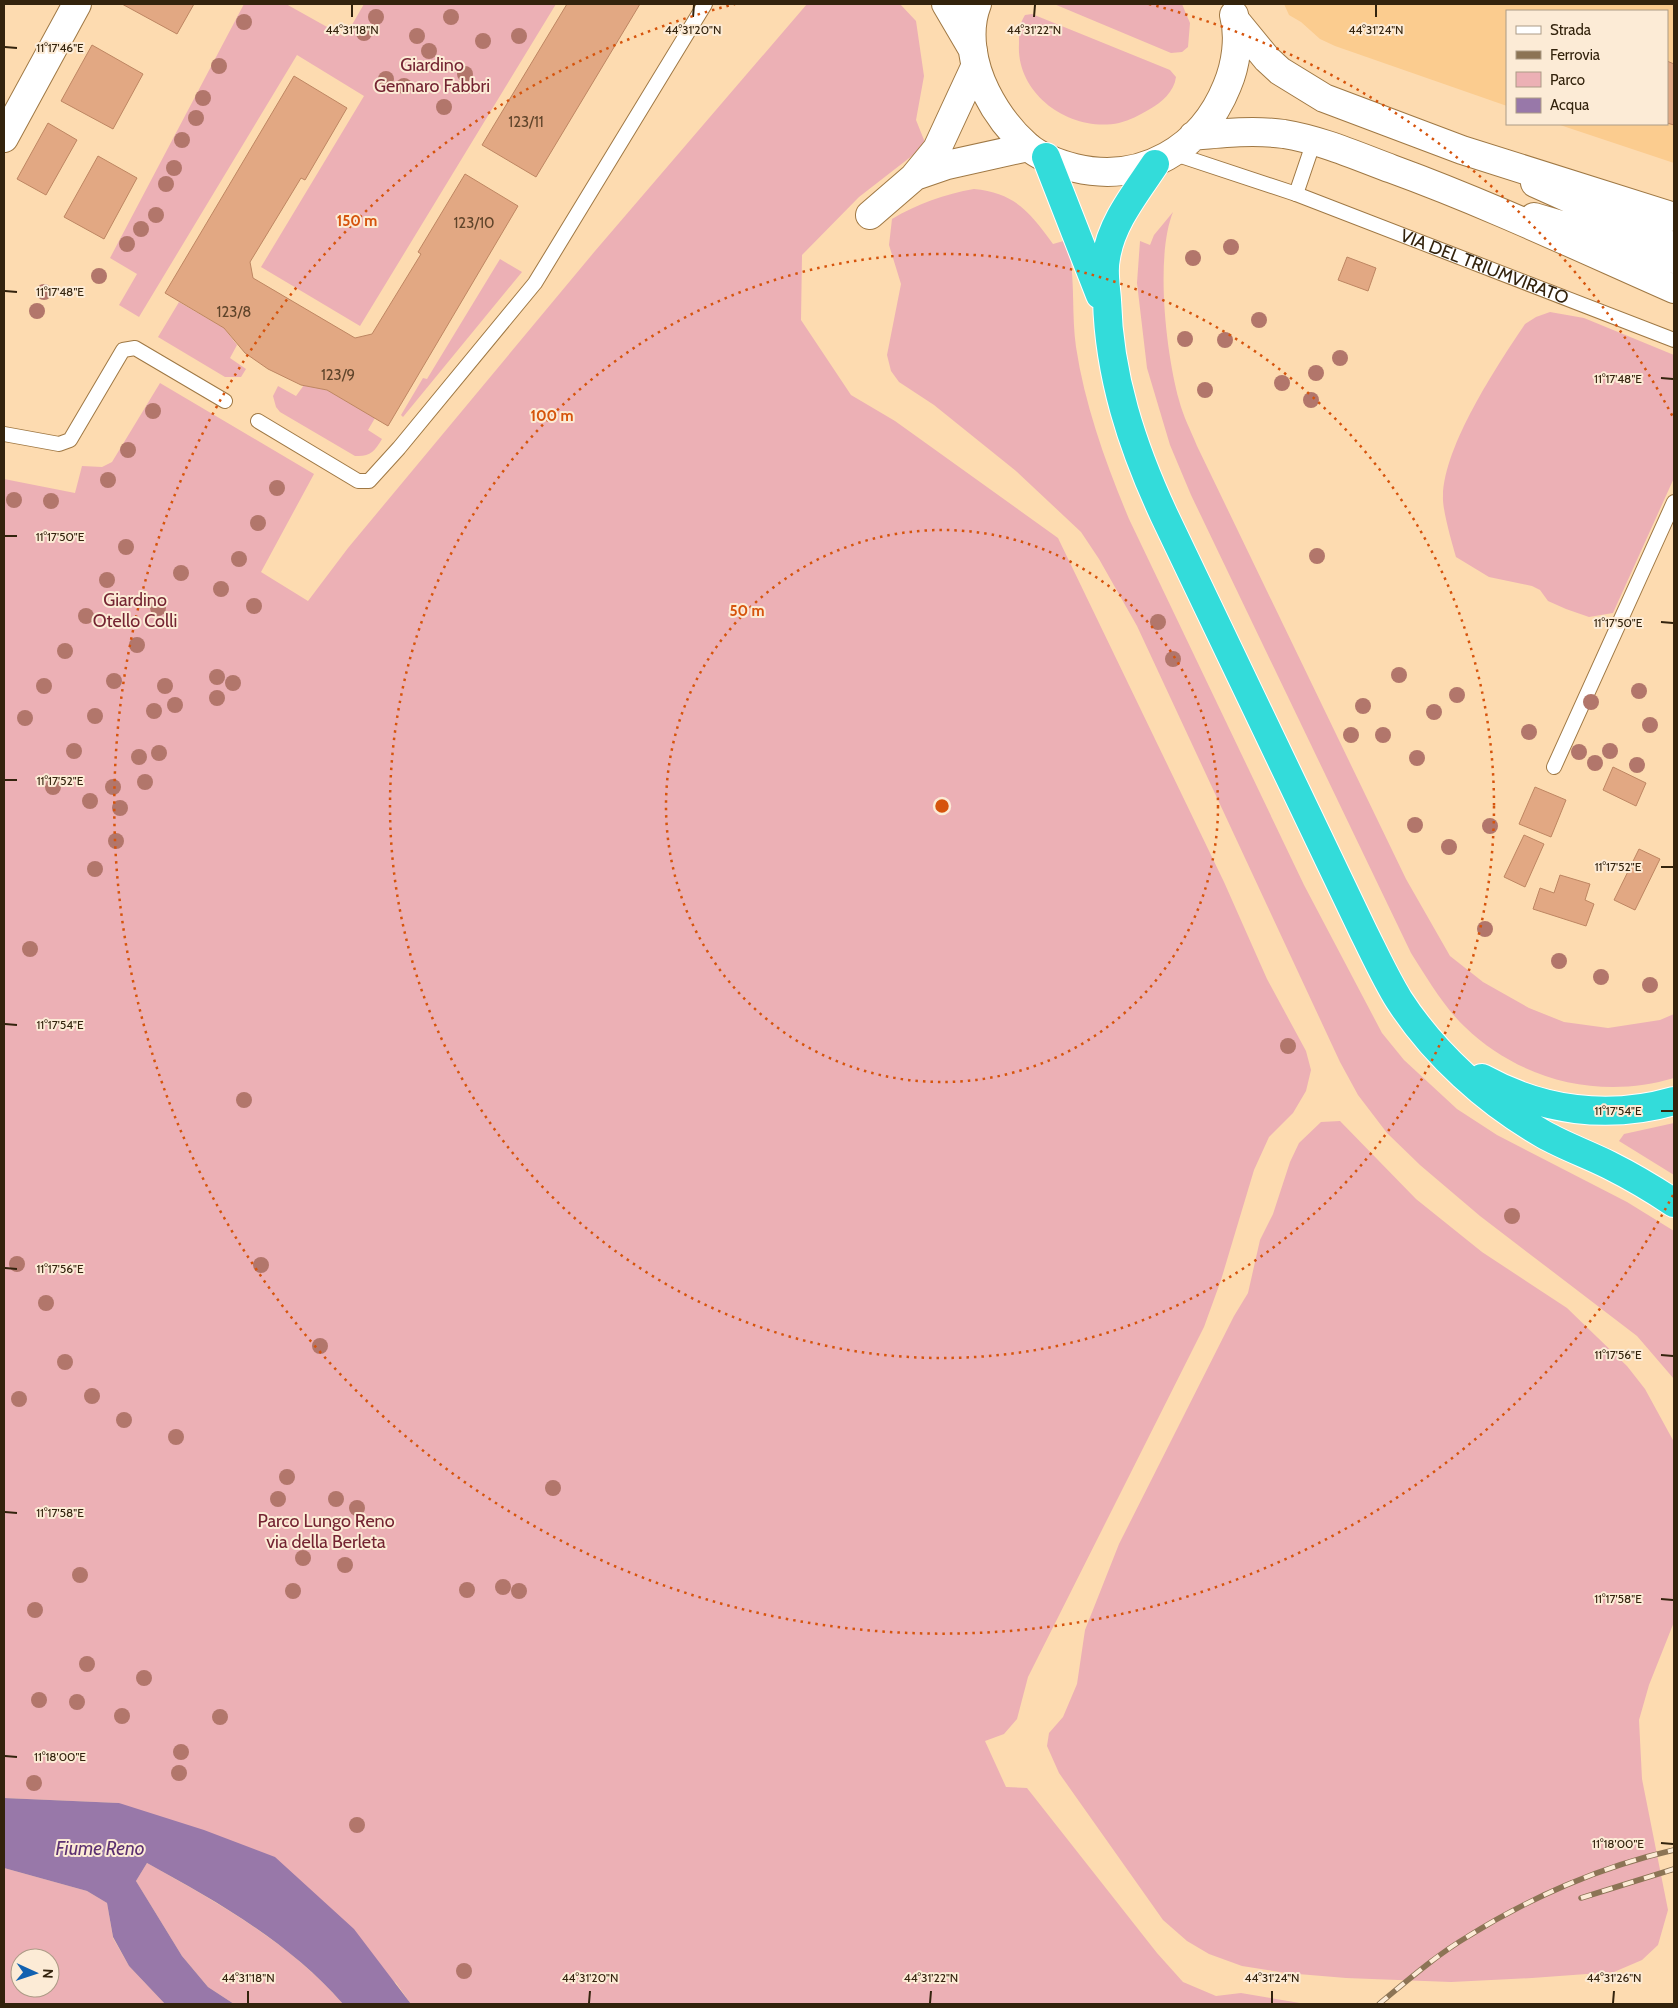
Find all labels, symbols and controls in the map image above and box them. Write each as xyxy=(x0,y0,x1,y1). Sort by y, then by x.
legend xyxy=(1506,10,1668,125)
text: Strada xyxy=(1550,21,1592,39)
text: 44°31'18"N xyxy=(325,22,379,37)
text: 44°31'20"N xyxy=(665,22,721,37)
text: 44°31'22"N xyxy=(1007,22,1061,37)
text: 44°31'24"N xyxy=(1348,22,1404,37)
text: 11°17'46"E xyxy=(36,40,84,55)
text: Ferrovia xyxy=(1550,46,1601,64)
park label: Giardino Gennaro Fabbri xyxy=(374,54,490,97)
text: Parco xyxy=(1550,71,1585,89)
text: Acqua xyxy=(1550,96,1590,114)
house number: 123/11 xyxy=(508,113,544,131)
text: 150 m xyxy=(337,212,377,230)
house number: 123/10 xyxy=(453,214,495,232)
street label: VIA DEL TRIUMVIRATO xyxy=(1397,224,1572,309)
text: 11°17'48"E xyxy=(36,284,84,299)
house number: 123/8 xyxy=(217,303,251,321)
house number: 123/9 xyxy=(321,366,355,384)
text: 11°17'48"E xyxy=(1594,371,1642,386)
text: 100 m xyxy=(530,407,574,425)
text: 11°17'50"E xyxy=(36,529,85,544)
park label: Giardino Otello Colli xyxy=(93,589,177,632)
text: 50 m xyxy=(729,602,765,620)
text: 11°17'50"E xyxy=(1594,615,1643,630)
text: 11°17'52"E xyxy=(37,773,84,788)
centre of rings xyxy=(933,797,951,815)
text: 11°17'52"E xyxy=(1595,859,1642,874)
text: 11°17'54"E xyxy=(36,1017,84,1032)
text: 11°17'54"E xyxy=(1594,1103,1642,1118)
text: 11°17'56"E xyxy=(36,1261,84,1276)
text: 11°17'56"E xyxy=(1594,1347,1642,1362)
text: 11°17'58"E xyxy=(36,1505,84,1520)
park label: Parco Lungo Reno via della Berleta xyxy=(257,1510,395,1553)
text: 11°17'58"E xyxy=(1594,1591,1642,1606)
text: 11°18'00"E xyxy=(34,1749,86,1764)
text: 11°18'00"E xyxy=(1592,1836,1644,1851)
water label: Fiume Reno xyxy=(55,1837,145,1860)
north arrow xyxy=(10,1948,60,1998)
text: N xyxy=(39,1968,57,1979)
text: 44°31'18"N xyxy=(221,1970,275,1985)
text: 44°31'20"N xyxy=(562,1970,618,1985)
text: 44°31'22"N xyxy=(904,1970,958,1985)
text: 44°31'24"N xyxy=(1244,1970,1300,1985)
text: 44°31'26"N xyxy=(1586,1970,1642,1985)

